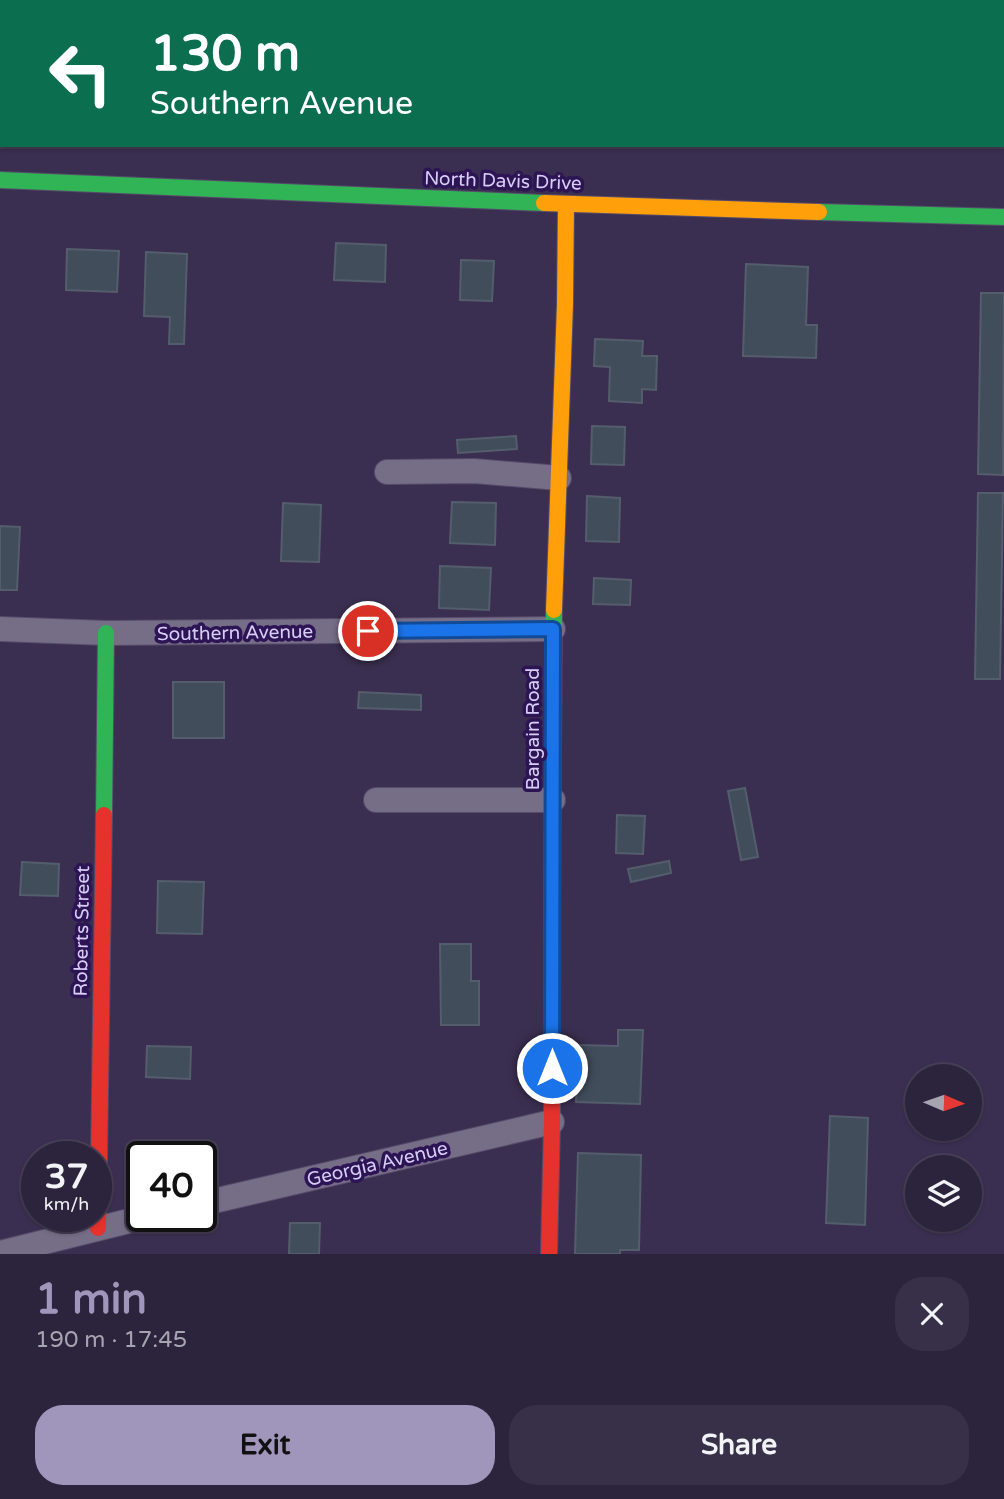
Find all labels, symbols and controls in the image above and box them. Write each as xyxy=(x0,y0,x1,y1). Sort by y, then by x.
text: 130 m xyxy=(150,25,300,84)
icon: left xyxy=(35,28,126,119)
text: Southern Avenue xyxy=(150,85,413,123)
street label: North Davis Drive xyxy=(424,167,582,195)
pin xyxy=(338,601,398,661)
icon: arrive xyxy=(349,612,387,650)
street label: Southern Avenue xyxy=(157,621,313,645)
street label: Bargain Road xyxy=(522,668,544,790)
street label: Roberts Street xyxy=(70,865,94,997)
position arrow xyxy=(515,1031,589,1105)
north arrow xyxy=(905,1064,982,1141)
map controls xyxy=(905,1064,982,1232)
street label: Georgia Avenue xyxy=(305,1137,450,1191)
speed limit sign: 40 xyxy=(126,1141,217,1232)
button: layers xyxy=(905,1155,982,1232)
text: 37 xyxy=(45,1156,88,1198)
text: km/h xyxy=(44,1193,89,1215)
text: 1 min xyxy=(35,1274,147,1325)
button: close xyxy=(895,1277,969,1351)
text: 190 m · 17:45 xyxy=(35,1326,187,1354)
button: Exit xyxy=(35,1405,495,1485)
button: Share xyxy=(509,1405,969,1485)

